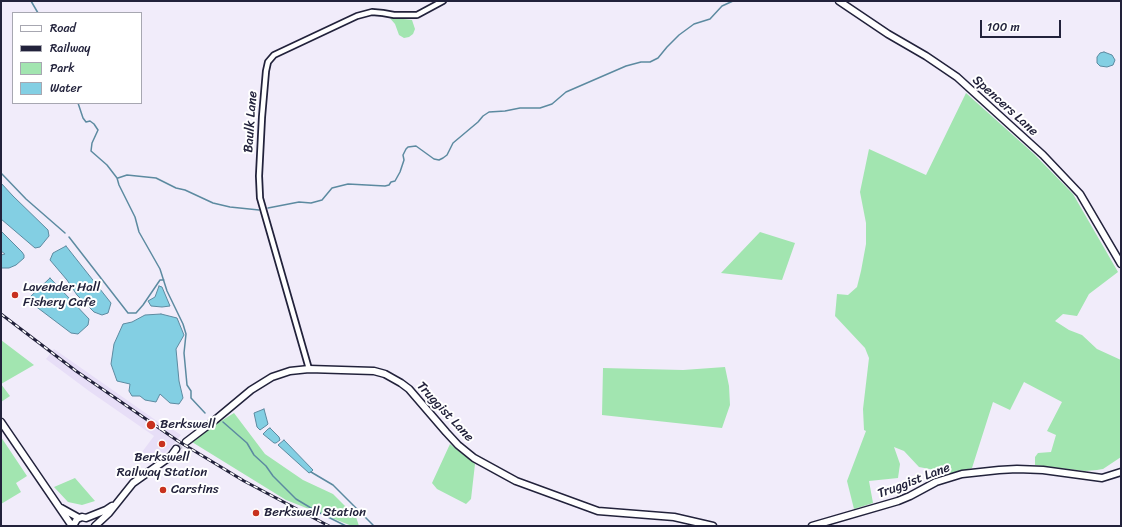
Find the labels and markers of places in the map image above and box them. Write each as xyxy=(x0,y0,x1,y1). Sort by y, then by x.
place label: Lavender Hall Fishery Cafe xyxy=(23,280,100,311)
marker: Lavender Hall Fishery Cafe xyxy=(10,290,20,300)
place label: Berkswell xyxy=(160,417,216,433)
marker: Berkswell xyxy=(145,419,157,431)
marker: Berkswell Railway Station xyxy=(157,439,167,449)
place label: Berkswell Railway Station xyxy=(117,450,207,481)
place label: Carstins xyxy=(171,482,219,498)
marker: Carstins xyxy=(158,485,168,495)
place label: Berkswell Station xyxy=(264,505,366,521)
marker: Berkswell Station xyxy=(251,508,261,518)

